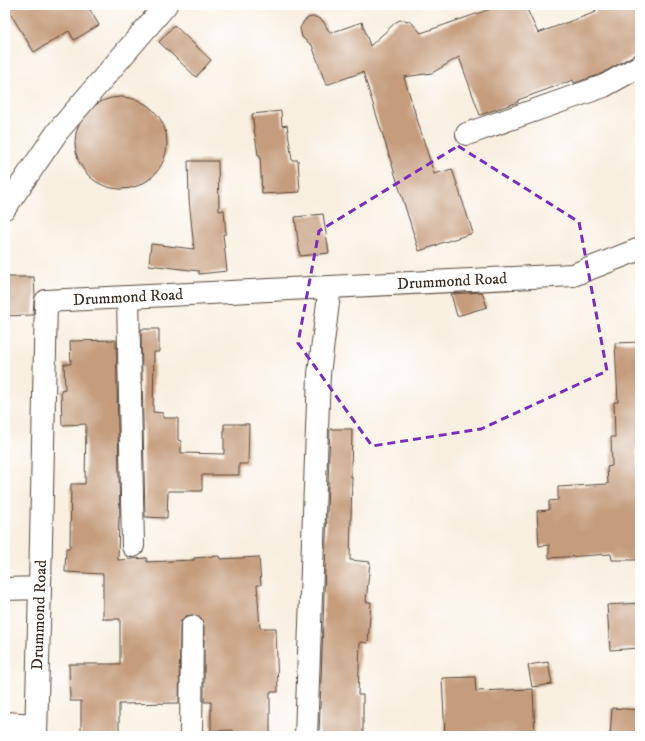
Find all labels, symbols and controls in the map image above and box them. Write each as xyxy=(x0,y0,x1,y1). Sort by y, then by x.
street label: Drummond Road xyxy=(396,268,508,294)
street label: Drummond Road xyxy=(72,284,184,310)
street label: Drummond Road xyxy=(27,560,51,670)

